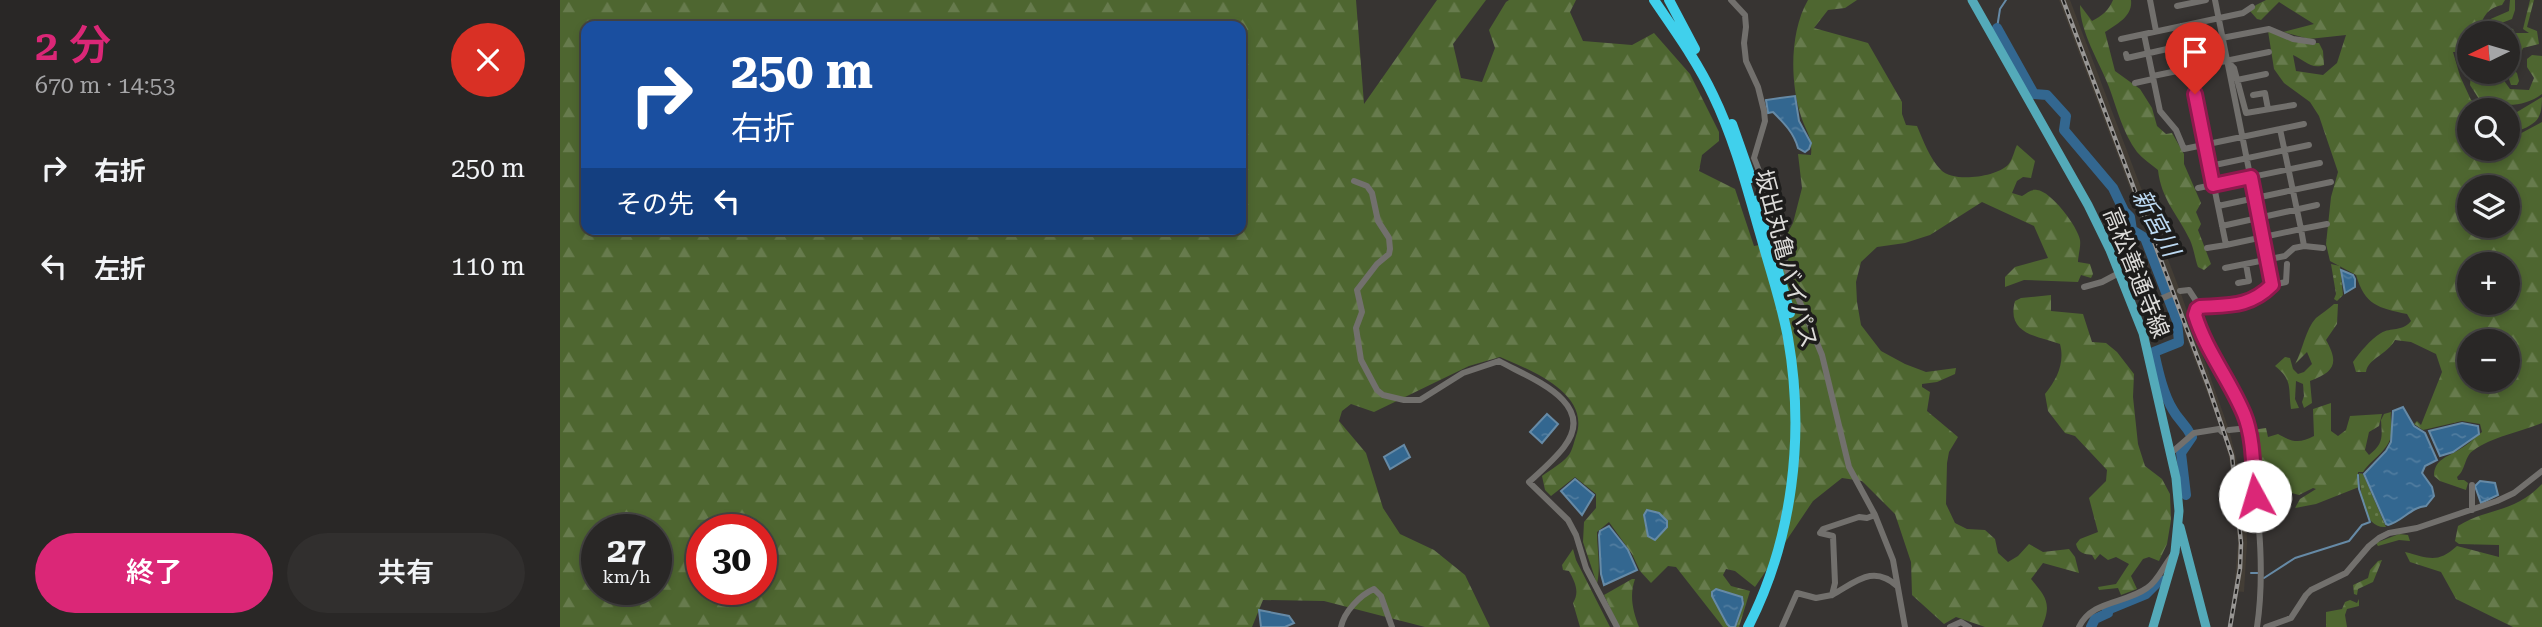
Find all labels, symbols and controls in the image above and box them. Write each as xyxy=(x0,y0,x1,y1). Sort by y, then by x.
text: 2 分 xyxy=(35,21,111,70)
north arrow xyxy=(2457,21,2520,84)
map controls xyxy=(2457,21,2520,392)
pin xyxy=(2165,22,2225,94)
button: close xyxy=(451,23,525,97)
icon: arrive xyxy=(2176,33,2214,71)
text: 250 m xyxy=(731,43,873,100)
icon: right xyxy=(616,49,707,140)
text: 670 m · 14:53 xyxy=(35,72,175,99)
button: search xyxy=(2457,98,2520,161)
text: 右折 xyxy=(731,109,795,147)
icon: right xyxy=(35,149,73,187)
text: 250 m xyxy=(451,153,525,183)
text: 右折 xyxy=(94,156,146,186)
street label: 坂出丸亀バイパス xyxy=(1749,167,1823,351)
button: layers xyxy=(2457,175,2520,238)
icon: left xyxy=(708,182,746,220)
water label: 新宮川 xyxy=(2127,185,2187,264)
text: その先 xyxy=(616,189,694,219)
street label: 高松善通寺線 xyxy=(2098,204,2174,342)
icon: left xyxy=(35,247,73,285)
text: 110 m xyxy=(451,251,525,281)
button: + xyxy=(2457,252,2520,315)
text: 左折 xyxy=(94,254,146,284)
button: − xyxy=(2457,329,2520,392)
position arrow xyxy=(2218,459,2292,533)
speed limit sign: 30 xyxy=(686,514,777,605)
text: 27 xyxy=(607,530,646,571)
button: 終了 xyxy=(35,533,273,613)
button: 共有 xyxy=(287,533,525,613)
text: km/h xyxy=(602,566,651,587)

